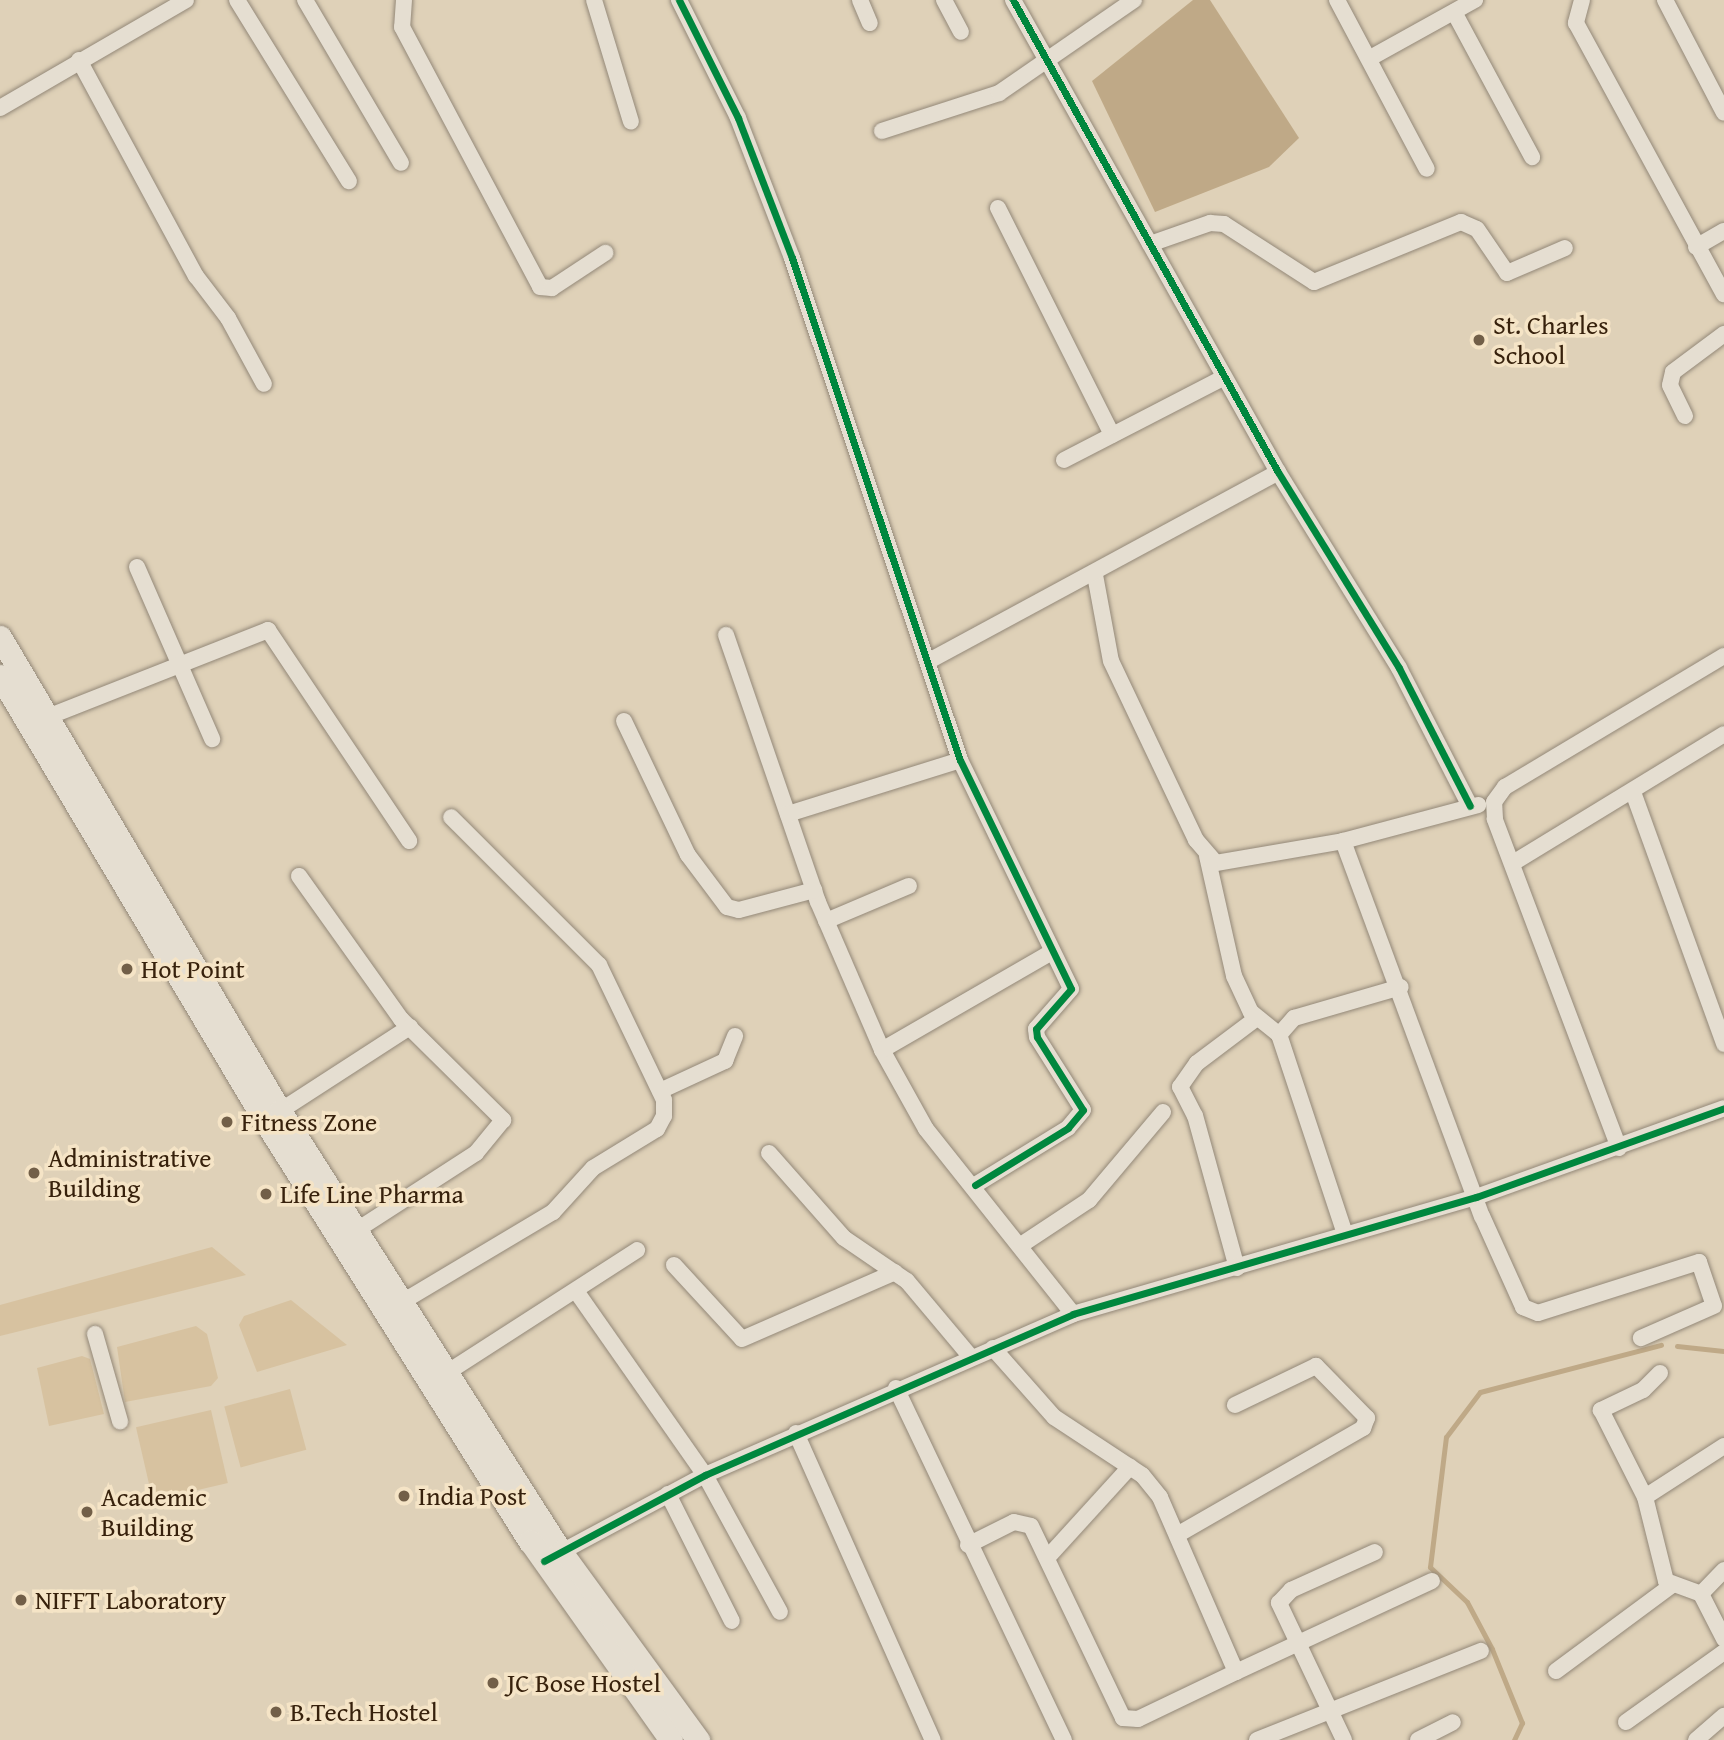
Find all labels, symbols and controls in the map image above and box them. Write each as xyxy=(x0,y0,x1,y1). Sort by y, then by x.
place label: St. Charles School xyxy=(1493,309,1608,370)
marker: St. Charles School xyxy=(1471,332,1487,348)
place label: Hot Point xyxy=(141,953,245,985)
marker: Hot Point xyxy=(119,961,135,977)
place label: Fitness Zone xyxy=(241,1106,377,1138)
marker: Fitness Zone xyxy=(219,1114,235,1130)
place label: Administrative Building xyxy=(48,1142,211,1204)
marker: Administrative Building xyxy=(26,1165,42,1181)
place label: Life Line Pharma xyxy=(280,1178,464,1210)
marker: Life Line Pharma xyxy=(258,1186,274,1202)
place label: India Post xyxy=(418,1480,527,1512)
place label: Academic Building xyxy=(101,1481,207,1542)
marker: India Post xyxy=(396,1488,412,1504)
marker: Academic Building xyxy=(79,1504,95,1520)
place label: NIFFT Laboratory xyxy=(35,1584,226,1616)
marker: NIFFT Laboratory xyxy=(13,1592,29,1608)
place label: JC Bose Hostel xyxy=(507,1667,661,1699)
marker: JC Bose Hostel xyxy=(485,1675,501,1691)
place label: B.Tech Hostel xyxy=(290,1696,438,1728)
marker: B.Tech Hostel xyxy=(268,1704,284,1720)

